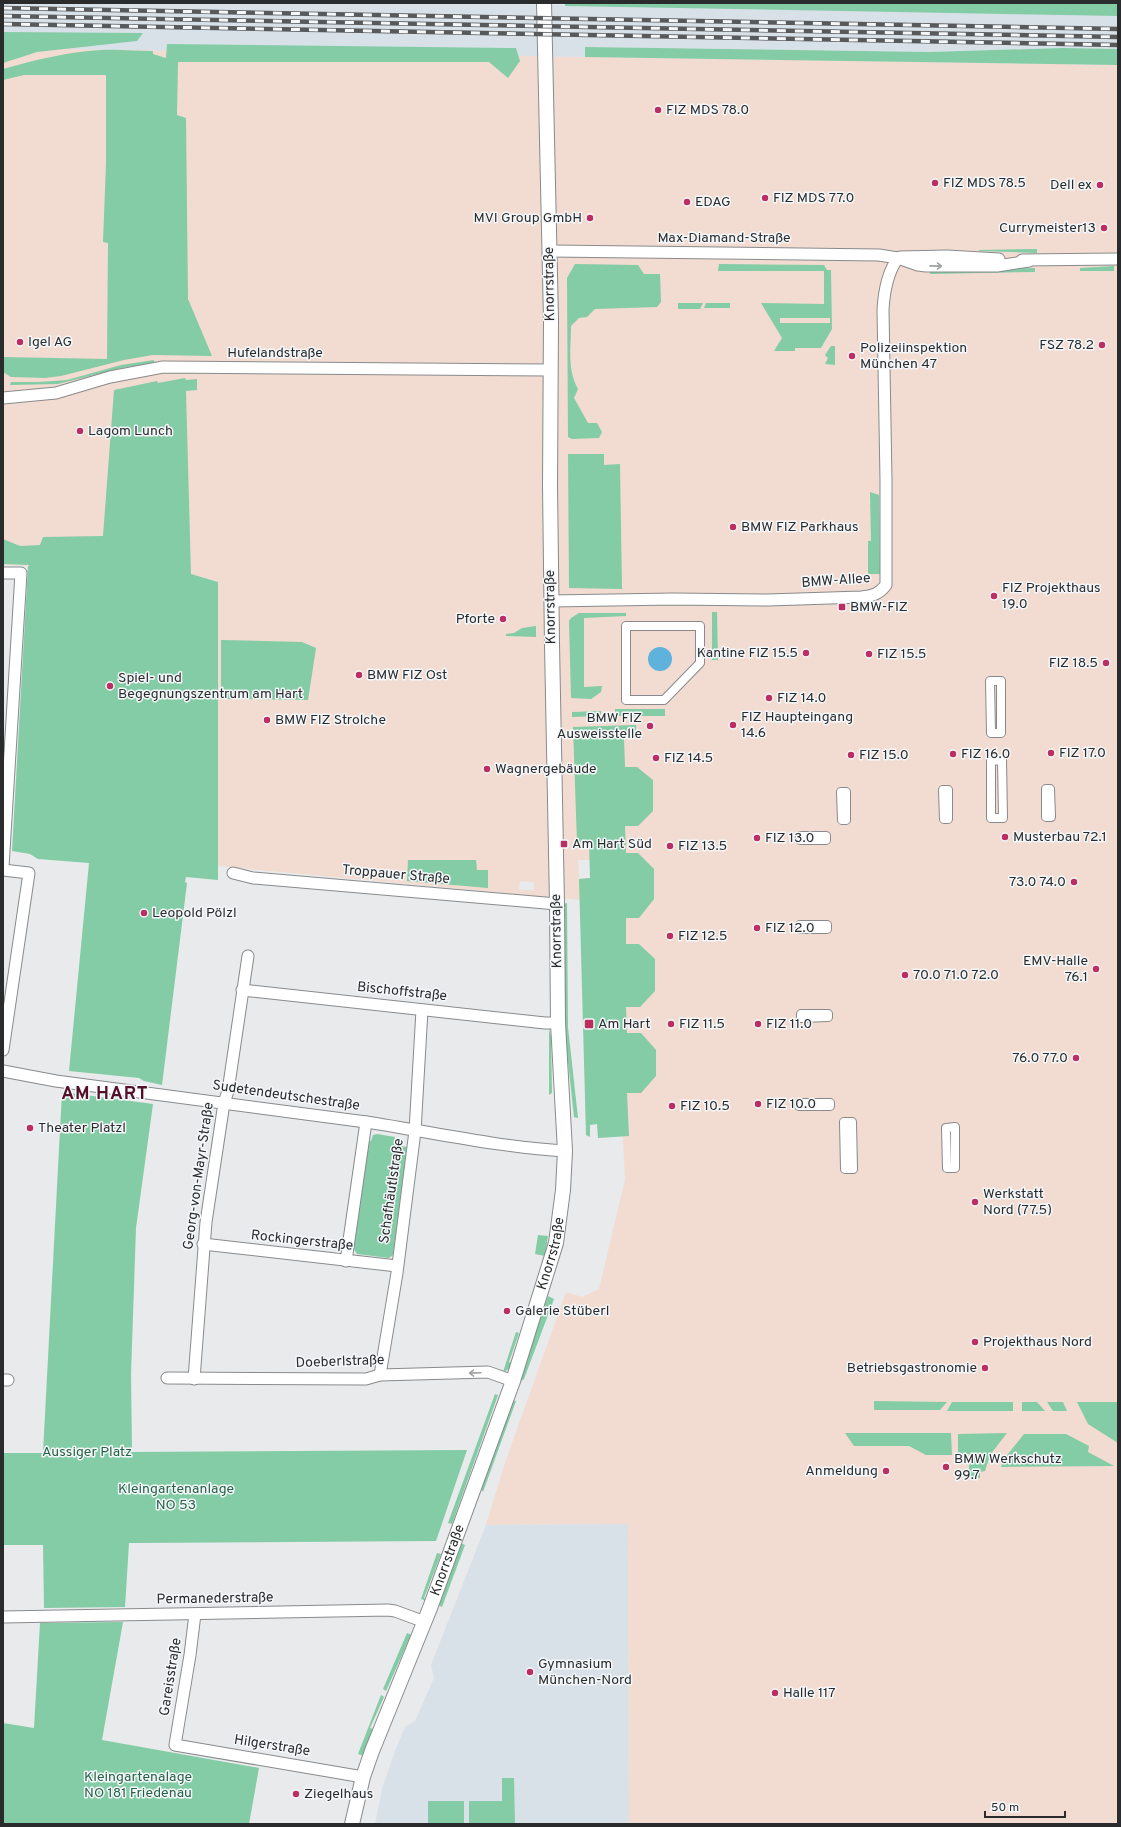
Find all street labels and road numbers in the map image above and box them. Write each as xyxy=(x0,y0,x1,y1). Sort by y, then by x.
street label: Max-Diamand-Straße xyxy=(658,230,791,247)
street label: Knorrstraße xyxy=(541,246,559,322)
street label: Hufelandstraße xyxy=(227,345,323,362)
street label: Knorrstraße xyxy=(542,569,560,645)
street label: BMW-Allee xyxy=(801,570,871,592)
street label: Troppauer Straße xyxy=(341,862,451,888)
street label: Knorrstraße xyxy=(548,893,566,969)
street label: Bischoffstraße xyxy=(356,979,448,1005)
street label: Sudetendeutschestraße xyxy=(211,1077,361,1115)
street label: Georg-von-Mayr-Straße xyxy=(180,1101,218,1251)
street label: Schafhäutlstraße xyxy=(376,1137,408,1245)
street label: Knorrstraße xyxy=(533,1216,568,1292)
street label: Rockingerstraße xyxy=(250,1227,354,1255)
street label: Doeberlstraße xyxy=(295,1352,385,1372)
street label: Knorrstraße xyxy=(427,1522,468,1598)
street label: Permanederstraße xyxy=(156,1589,274,1609)
street label: Gareisstraße xyxy=(156,1637,186,1717)
street label: Hilgerstraße xyxy=(233,1732,311,1760)

